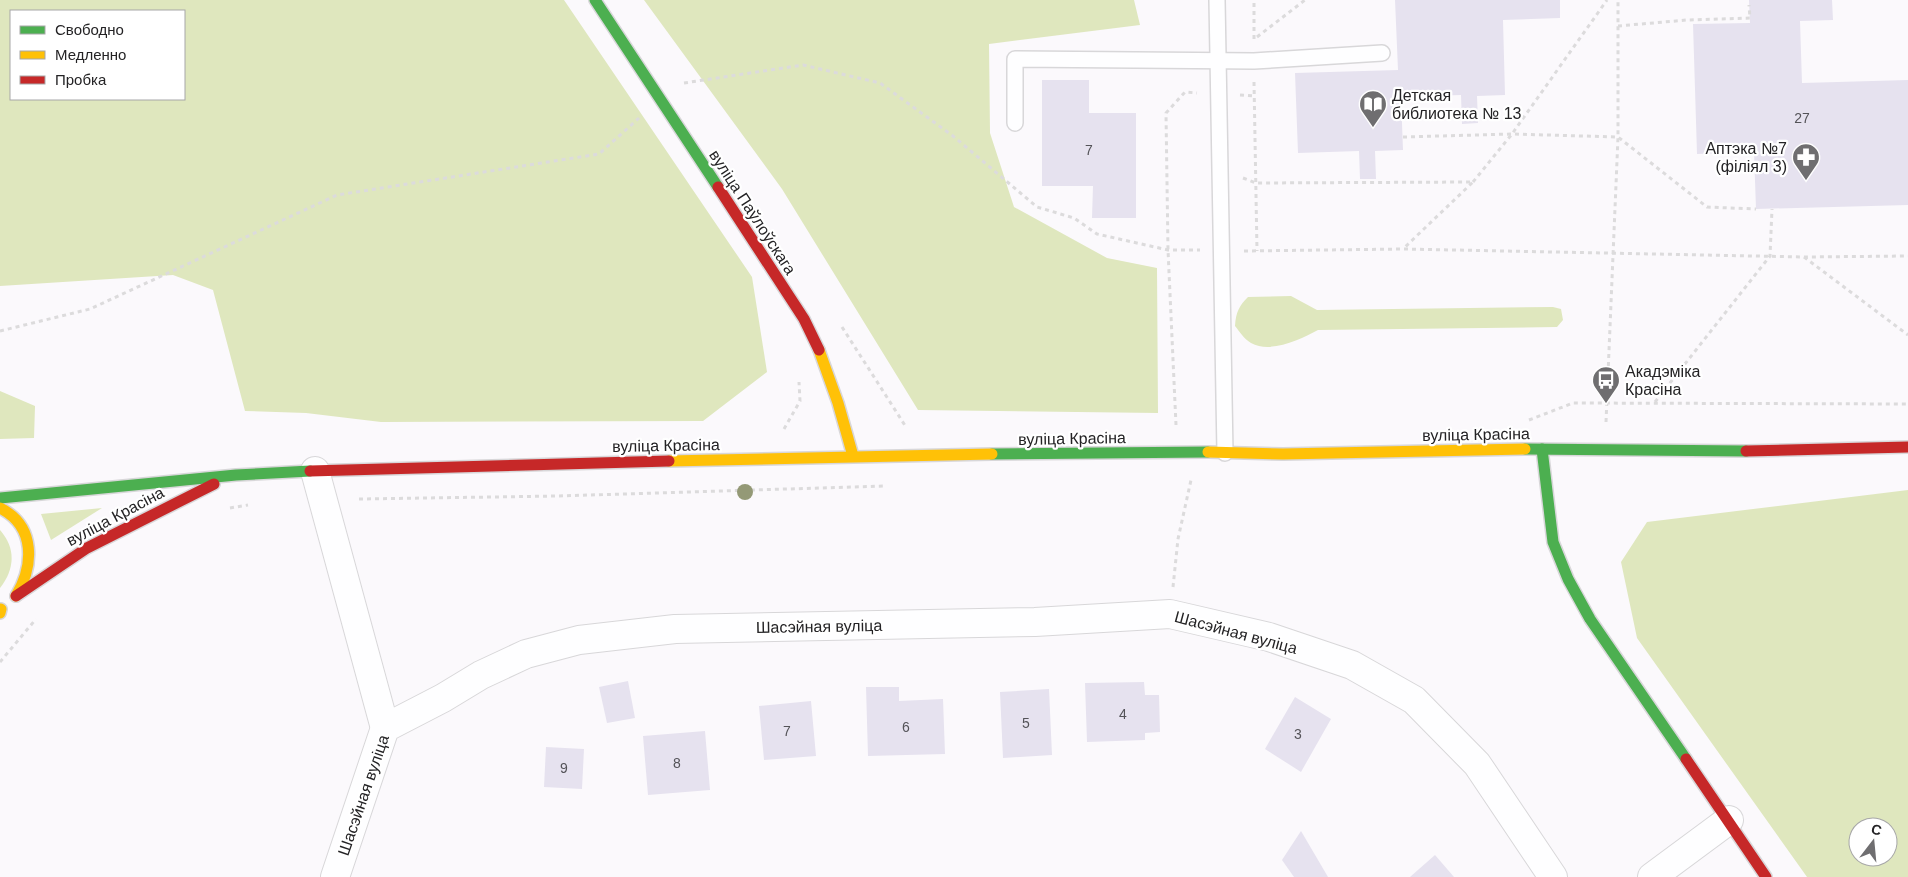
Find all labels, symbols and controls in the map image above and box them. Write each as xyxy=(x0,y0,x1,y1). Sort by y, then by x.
legend xyxy=(10,10,185,100)
text: Свободно xyxy=(55,21,124,38)
text: Медленно xyxy=(55,46,126,63)
text: Пробка xyxy=(55,71,107,88)
place label: Детская библиотека № 13 xyxy=(1392,87,1522,122)
library icon: Детская библиотека № 13 xyxy=(1358,89,1388,128)
house number: 27 xyxy=(1794,110,1810,126)
place label: Аптэка №7 (філіял 3) xyxy=(1705,140,1787,175)
house number: 7 xyxy=(1085,142,1093,158)
pharmacy icon: Аптэка №7 (філіял 3) xyxy=(1791,142,1821,181)
street label: вуліца Паўлоўскага xyxy=(706,147,799,278)
place label: Акадэміка Красіна xyxy=(1625,363,1701,398)
bus stop icon: Акадэміка Красіна xyxy=(1591,365,1621,404)
street label: вуліца Красіна xyxy=(1422,425,1530,444)
street label: вуліца Красіна xyxy=(1018,429,1126,448)
street label: вуліца Красіна xyxy=(612,436,720,455)
street label: вуліца Красіна xyxy=(64,484,167,549)
street label: Шасэйная вуліца xyxy=(1173,608,1299,657)
street label: Шасэйная вуліца xyxy=(756,617,882,636)
house number: 4 xyxy=(1119,706,1127,722)
house number: 5 xyxy=(1022,715,1030,731)
house number: 6 xyxy=(902,719,910,735)
house number: 7 xyxy=(783,723,791,739)
house number: 3 xyxy=(1294,726,1302,742)
street label: Шасэйная вуліца xyxy=(335,733,392,858)
house number: 8 xyxy=(673,755,681,771)
house number: 9 xyxy=(560,760,568,776)
north arrow xyxy=(1848,817,1898,867)
text: С xyxy=(1870,820,1884,839)

